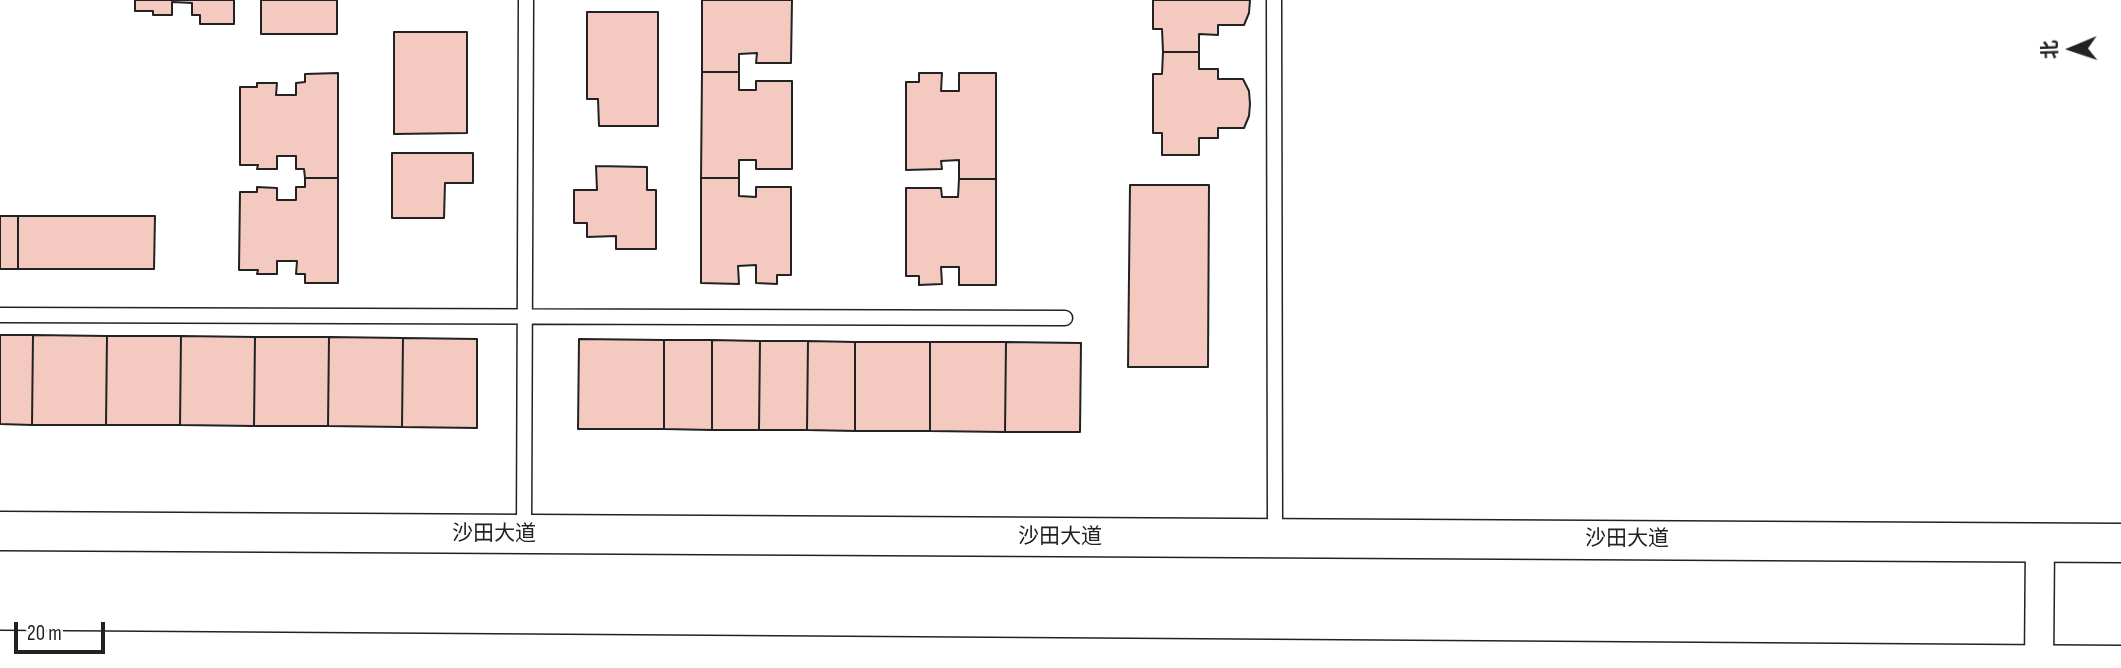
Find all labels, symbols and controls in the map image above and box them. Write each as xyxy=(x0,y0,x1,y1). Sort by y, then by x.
north arrow xyxy=(2037,14,2107,84)
text: 北 xyxy=(2039,40,2062,60)
street label: 沙田大道 xyxy=(452,522,536,548)
street label: 沙田大道 xyxy=(1018,525,1102,551)
street label: 沙田大道 xyxy=(1585,527,1669,553)
scale bar xyxy=(18,608,108,652)
text: 20 m xyxy=(27,621,62,646)

